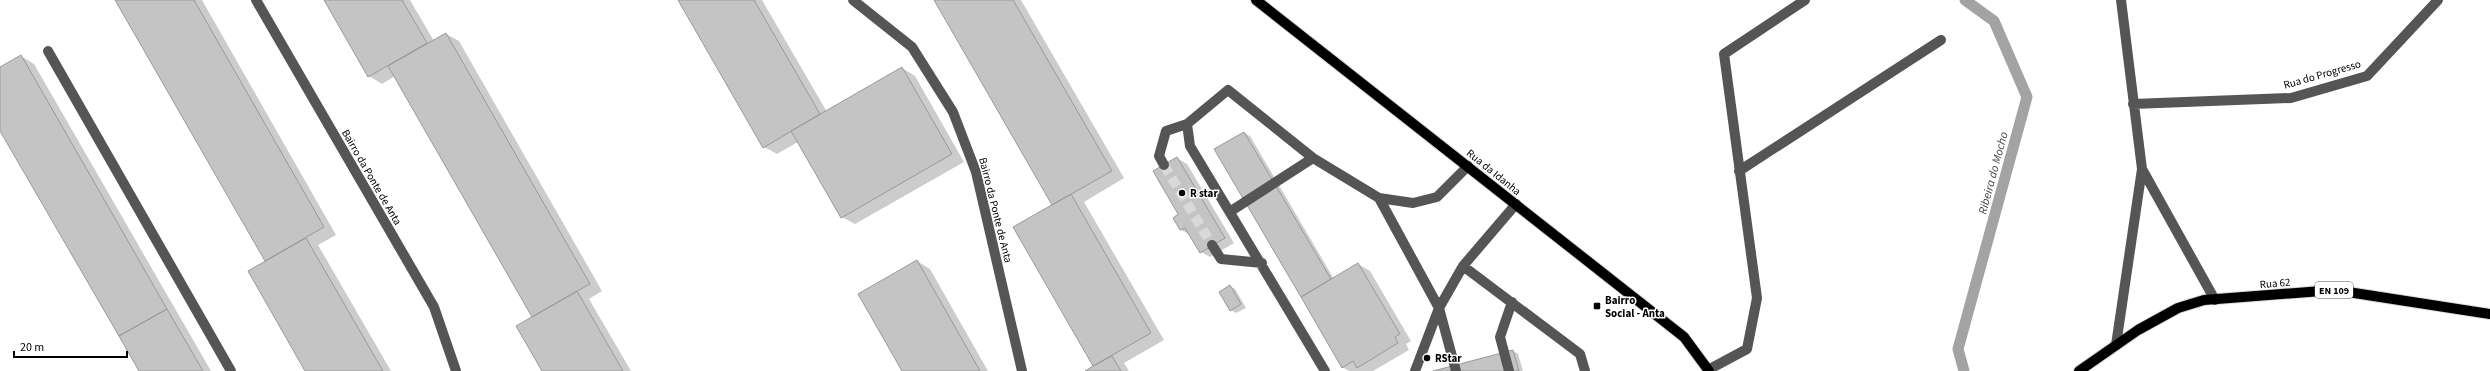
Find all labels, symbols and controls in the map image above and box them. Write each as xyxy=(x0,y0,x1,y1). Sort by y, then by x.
street label: Rua do Progresso xyxy=(2282,56,2363,93)
street label: Bairro da Ponte de Anta xyxy=(338,127,405,228)
water label: Ribeira do Mocho xyxy=(1974,130,2013,216)
street label: Rua da Idanha xyxy=(1463,146,1524,199)
street label: Bairro da Ponte de Anta xyxy=(975,156,1016,264)
place label: R star xyxy=(1190,186,1218,201)
marker: R star xyxy=(1177,188,1187,198)
street label: Rua 62 xyxy=(2259,275,2291,292)
road number: EN 109 xyxy=(2315,282,2353,298)
place label: Bairro Social - Anta xyxy=(1605,293,1665,321)
marker: Bairro Social - Anta xyxy=(1592,301,1602,311)
scale bar xyxy=(14,333,127,359)
text: 20 m xyxy=(20,339,44,356)
place label: RStar xyxy=(1435,351,1462,366)
marker: RStar xyxy=(1422,353,1432,363)

